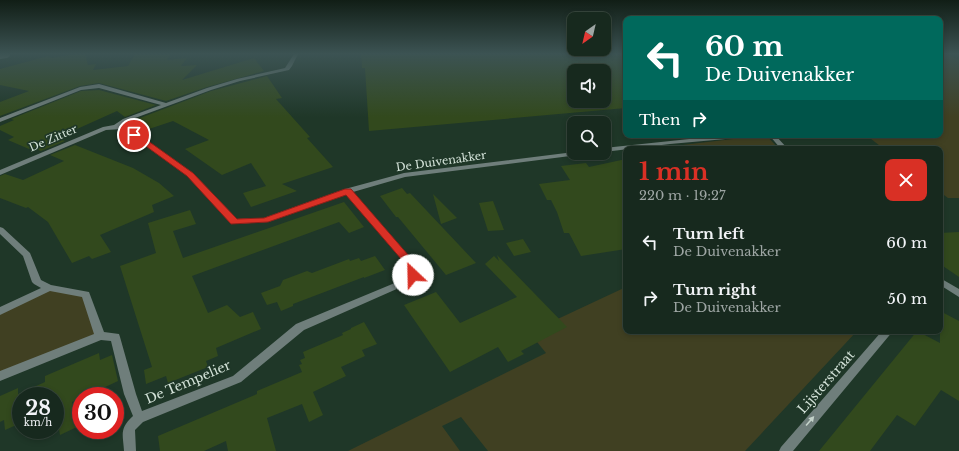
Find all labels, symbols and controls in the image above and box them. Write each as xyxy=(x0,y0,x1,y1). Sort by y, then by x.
north arrow xyxy=(567,12,611,56)
map controls xyxy=(567,12,611,160)
text: 60 m xyxy=(705,29,783,64)
icon: left xyxy=(639,32,691,84)
button: sound xyxy=(567,64,611,108)
text: De Duivenakker xyxy=(705,64,854,86)
icon: right xyxy=(688,108,710,130)
text: Then xyxy=(639,110,680,129)
button: search xyxy=(567,116,611,160)
pin xyxy=(117,118,151,152)
street label: De Zitter xyxy=(27,121,80,154)
icon: arrive xyxy=(123,124,145,146)
street label: De Duivenakker xyxy=(395,148,488,174)
text: 1 min xyxy=(639,157,709,186)
button: close xyxy=(885,159,927,201)
text: 220 m · 19:27 xyxy=(639,187,726,204)
text: Turn left xyxy=(673,224,744,243)
icon: left xyxy=(639,231,661,253)
text: 60 m xyxy=(886,233,927,252)
text: De Duivenakker xyxy=(673,243,781,260)
position arrow xyxy=(392,254,434,296)
text: Turn right xyxy=(673,280,756,299)
icon: right xyxy=(639,287,661,309)
text: 50 m xyxy=(887,289,927,308)
text: De Duivenakker xyxy=(673,299,781,316)
street label: Lijsterstraat xyxy=(794,347,858,417)
street label: De Tempelier xyxy=(143,356,234,408)
speed limit sign: 30 xyxy=(72,387,124,439)
text: 28 xyxy=(25,396,51,420)
text: km/h xyxy=(24,416,52,429)
one-way arrow xyxy=(806,416,815,427)

